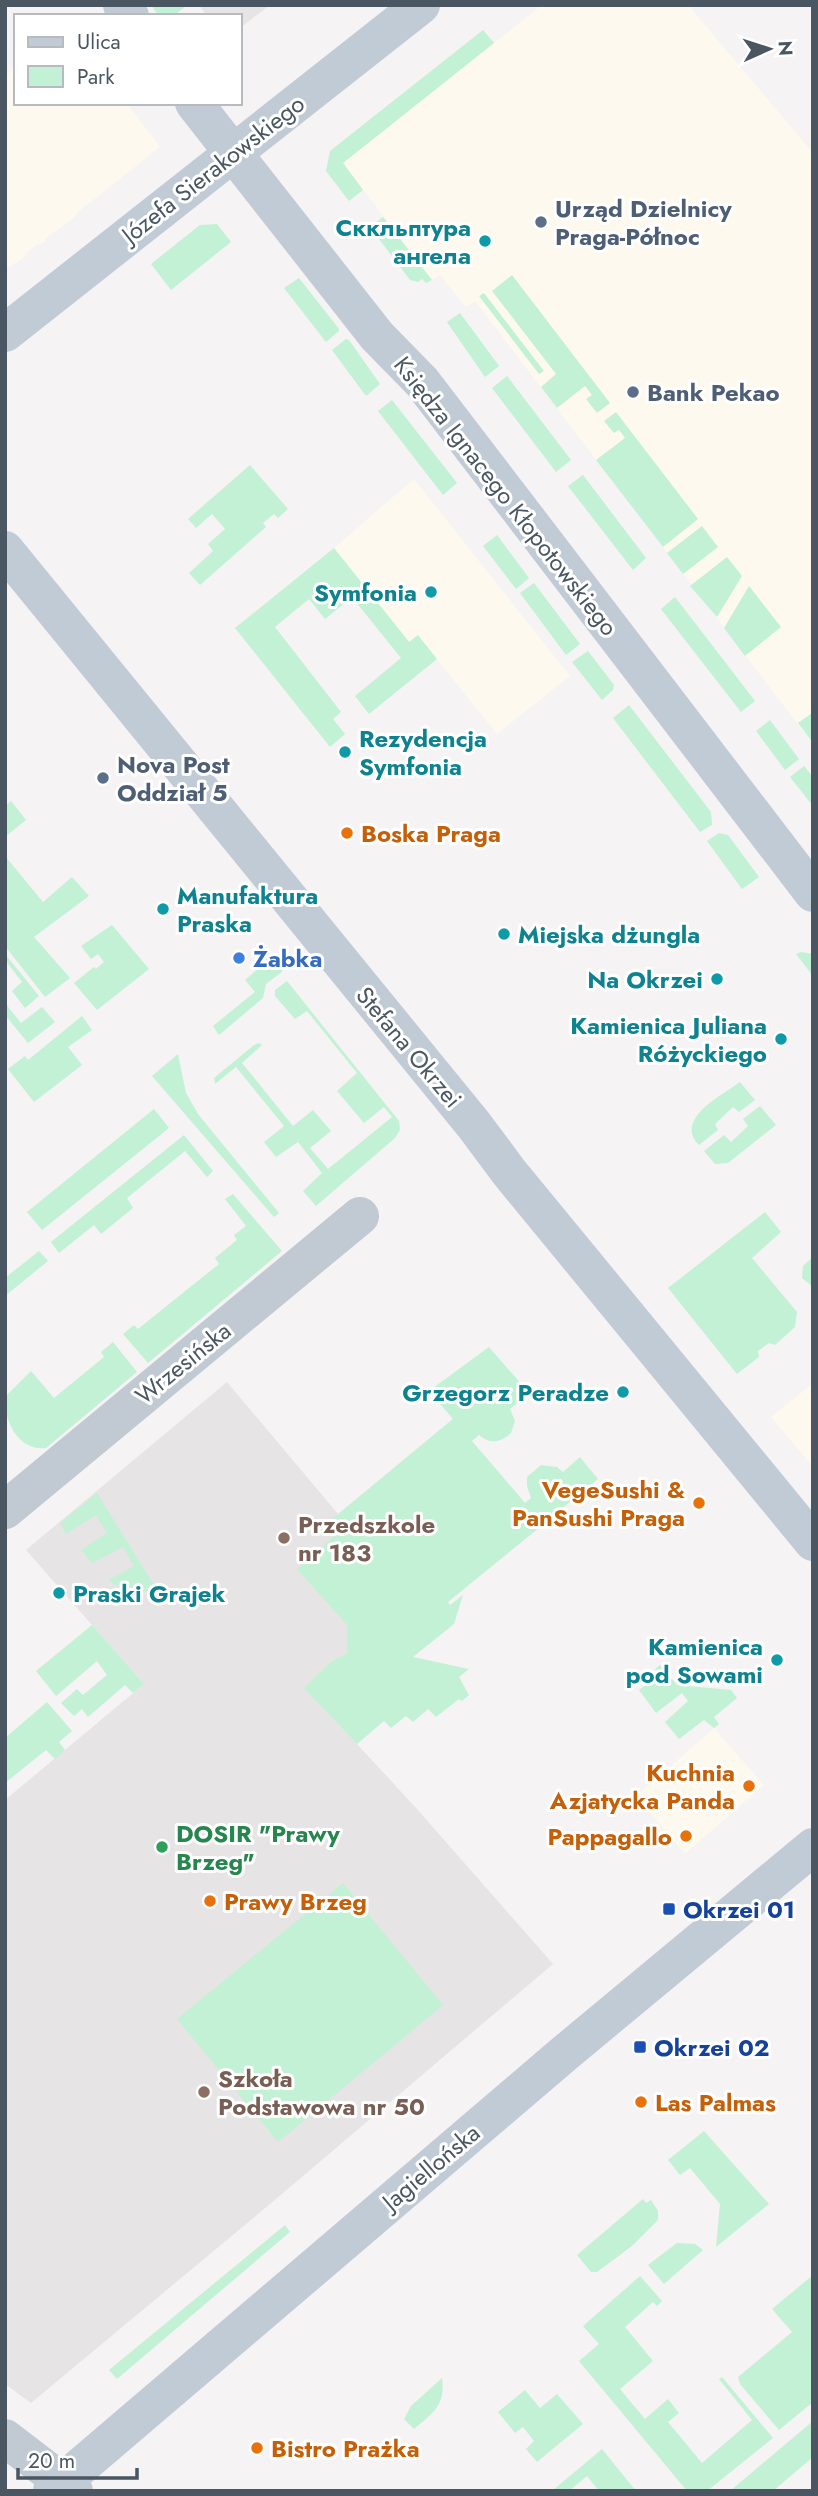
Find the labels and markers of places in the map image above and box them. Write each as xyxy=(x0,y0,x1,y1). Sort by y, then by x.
place label: Urząd Dzielnicy Praga-Północ xyxy=(555,191,732,254)
place label: Сккльптура ангела xyxy=(336,210,471,273)
marker: Urząd Dzielnicy Praga-Północ xyxy=(533,214,549,230)
marker: Сккльптура ангела xyxy=(477,233,493,249)
place label: Bank Pekao xyxy=(647,375,780,410)
marker: Bank Pekao xyxy=(625,384,641,400)
place label: Symfonia xyxy=(314,575,417,610)
marker: Symfonia xyxy=(423,584,439,600)
place label: Rezydencja Symfonia xyxy=(359,721,487,784)
marker: Rezydencja Symfonia xyxy=(337,744,353,760)
place label: Nova Post Oddział 5 xyxy=(117,747,230,810)
marker: Nova Post Oddział 5 xyxy=(95,770,111,786)
place label: Boska Praga xyxy=(361,816,501,851)
marker: Boska Praga xyxy=(339,825,355,841)
place label: Manufaktura Praska xyxy=(177,878,318,941)
marker: Manufaktura Praska xyxy=(155,901,171,917)
place label: Miejska dżungla xyxy=(518,917,700,952)
marker: Miejska dżungla xyxy=(496,926,512,942)
place label: Żabka xyxy=(253,941,322,976)
marker: Żabka xyxy=(231,950,247,966)
place label: Na Okrzei xyxy=(587,962,703,997)
marker: Na Okrzei xyxy=(709,971,725,987)
place label: Kamienica Juliana Różyckiego xyxy=(570,1008,767,1071)
marker: Kamienica Juliana Różyckiego xyxy=(773,1031,789,1047)
place label: Grzegorz Peradze xyxy=(402,1375,609,1410)
marker: Grzegorz Peradze xyxy=(615,1384,631,1400)
place label: VegeSushi & PanSushi Praga xyxy=(512,1472,685,1535)
marker: VegeSushi & PanSushi Praga xyxy=(691,1495,707,1511)
place label: Przedszkole nr 183 xyxy=(298,1507,435,1570)
marker: Przedszkole nr 183 xyxy=(276,1530,292,1546)
place label: Praski Grajek xyxy=(73,1576,226,1611)
marker: Praski Grajek xyxy=(51,1585,67,1601)
place label: Kamienica pod Sowami xyxy=(626,1629,763,1692)
marker: Kamienica pod Sowami xyxy=(769,1652,785,1668)
place label: Kuchnia Azjatycka Panda xyxy=(549,1755,735,1818)
marker: Kuchnia Azjatycka Panda xyxy=(741,1778,757,1794)
place label: DOSIR "Prawy Brzeg" xyxy=(176,1816,340,1879)
place label: Pappagallo xyxy=(548,1819,672,1854)
marker: Pappagallo xyxy=(678,1828,694,1844)
marker: DOSIR "Prawy Brzeg" xyxy=(154,1839,170,1855)
place label: Prawy Brzeg xyxy=(224,1884,367,1919)
place label: Okrzei 01 xyxy=(683,1892,795,1927)
marker: Prawy Brzeg xyxy=(202,1893,218,1909)
marker: Okrzei 01 xyxy=(661,1901,677,1917)
place label: Okrzei 02 xyxy=(654,2030,770,2065)
marker: Okrzei 02 xyxy=(632,2039,648,2055)
place label: Szkoła Podstawowa nr 50 xyxy=(218,2061,425,2124)
marker: Szkoła Podstawowa nr 50 xyxy=(196,2084,212,2100)
place label: Las Palmas xyxy=(655,2085,776,2120)
marker: Las Palmas xyxy=(633,2094,649,2110)
place label: Bistro Prażka xyxy=(271,2431,420,2466)
marker: Bistro Prażka xyxy=(249,2440,265,2456)

